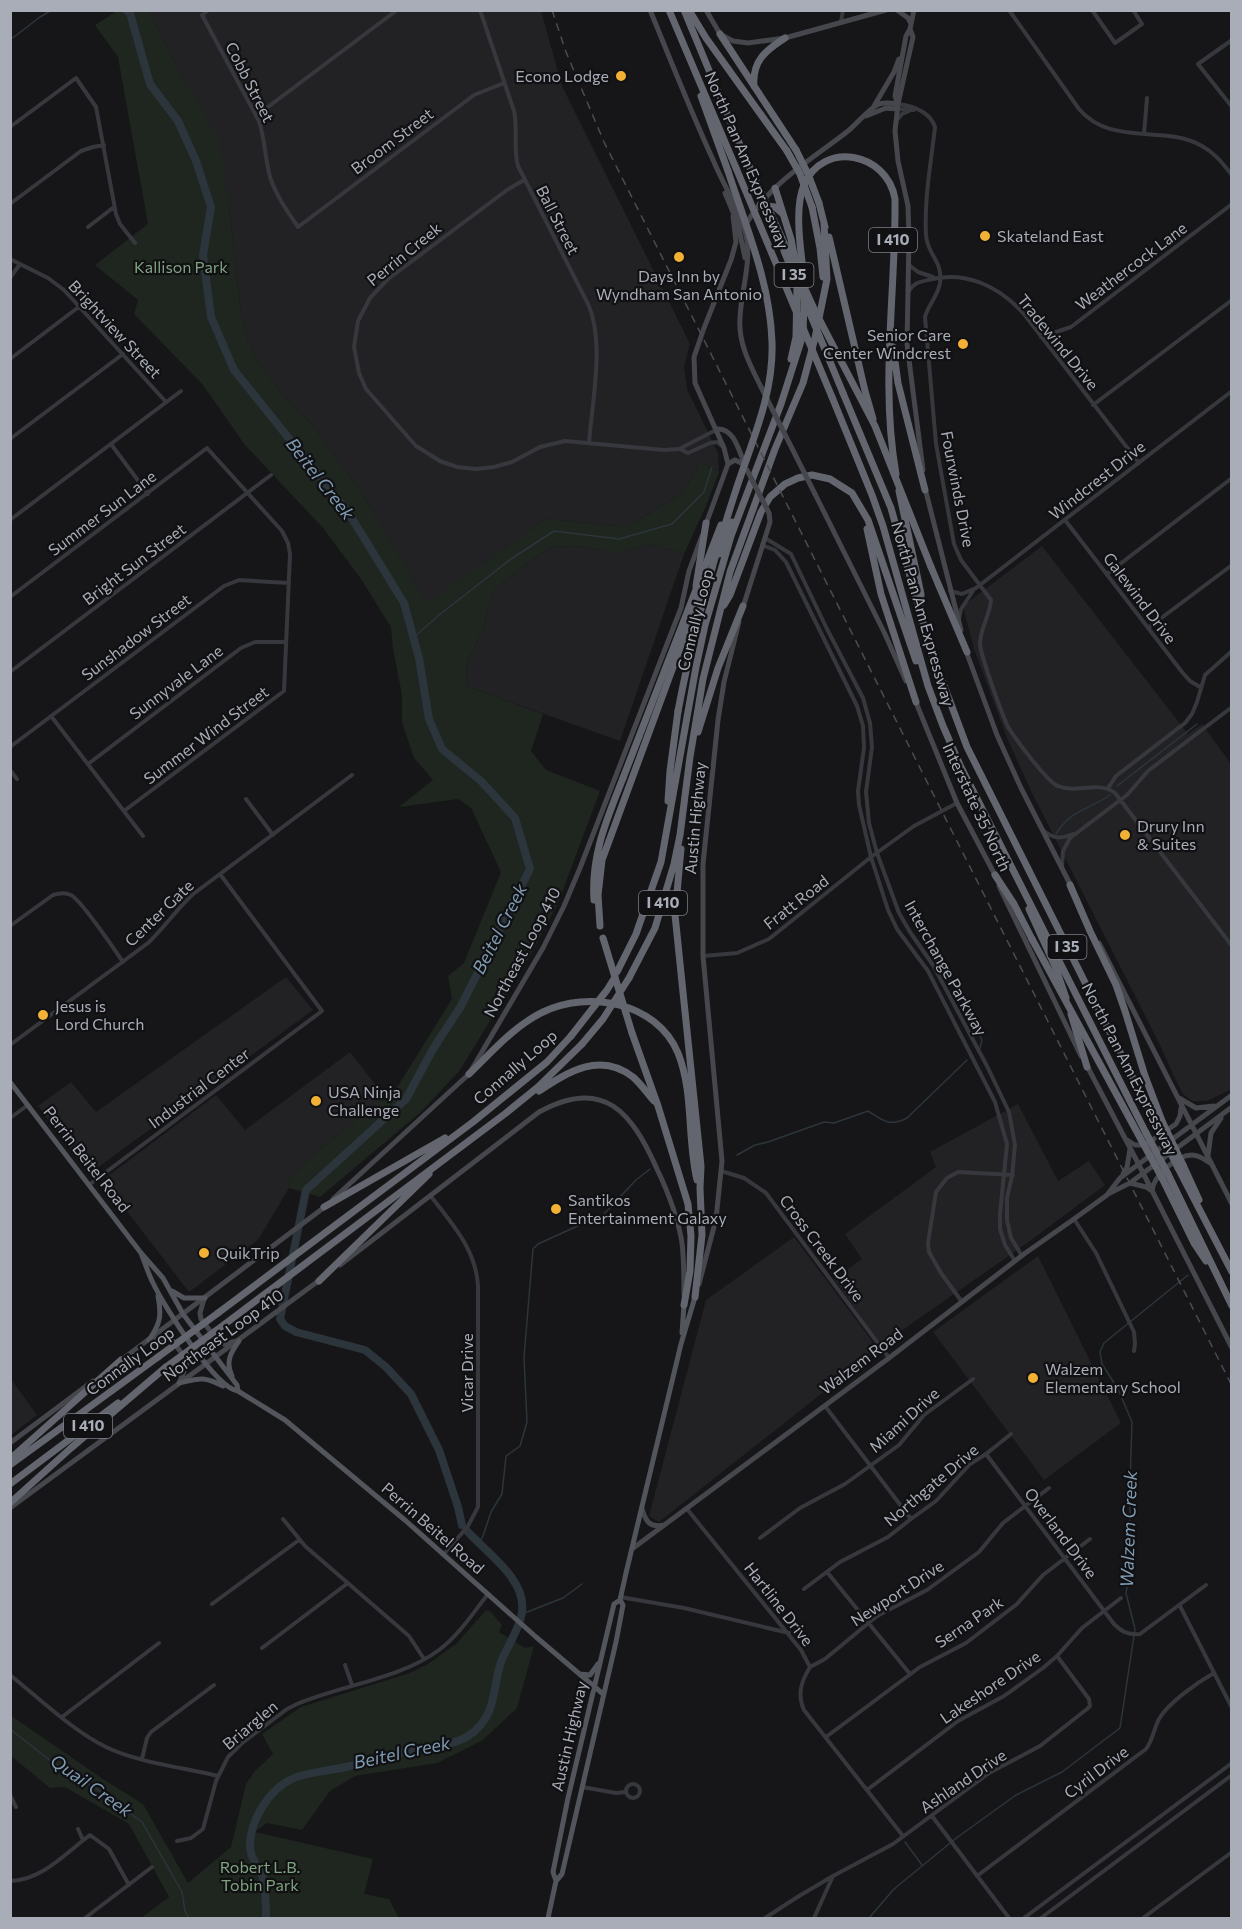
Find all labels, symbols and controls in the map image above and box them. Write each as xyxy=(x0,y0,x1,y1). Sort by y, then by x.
street label: Cobb Street xyxy=(222,38,279,126)
place label: Econo Lodge xyxy=(515,66,609,85)
street label: North Pan Am Expressway xyxy=(701,68,794,251)
marker: Econo Lodge xyxy=(614,69,628,83)
street label: Broom Street xyxy=(347,103,437,178)
street label: Ball Street xyxy=(533,182,584,258)
street label: Perrin Creek xyxy=(363,218,445,289)
street label: Weathercock Lane xyxy=(1071,218,1190,314)
place label: Skateland East xyxy=(997,226,1104,245)
road number: I 410 xyxy=(869,228,917,252)
marker: Skateland East xyxy=(978,229,992,243)
marker: Days Inn by Wyndham San Antonio xyxy=(672,250,686,264)
park label: Kallison Park xyxy=(134,257,228,276)
road number: I 35 xyxy=(774,263,814,287)
place label: Days Inn by Wyndham San Antonio xyxy=(596,266,762,303)
street label: Brightview Street xyxy=(65,276,166,382)
street label: Tradewind Drive xyxy=(1014,290,1103,394)
place label: Senior Care Center Windcrest xyxy=(823,325,951,362)
marker: Senior Care Center Windcrest xyxy=(956,337,970,351)
street label: Fourwinds Drive xyxy=(938,429,979,549)
water label: Beitel Creek xyxy=(282,433,361,525)
street label: Windcrest Drive xyxy=(1045,436,1149,523)
street label: Summer Sun Lane xyxy=(44,466,159,559)
street label: Bright Sun Street xyxy=(78,518,189,609)
street label: North Pan Am Expressway xyxy=(888,519,959,708)
street label: Galewind Drive xyxy=(1100,548,1181,647)
street label: Connally Loop xyxy=(673,567,716,673)
street label: Sunshadow Street xyxy=(77,589,194,684)
street label: Sunnyvale Lane xyxy=(125,640,226,723)
street label: Summer Wind Street xyxy=(140,681,272,788)
street label: Interstate 35 North xyxy=(939,739,1016,874)
street label: Austin Highway xyxy=(680,761,709,875)
place label: Drury Inn & Suites xyxy=(1137,816,1205,853)
marker: Drury Inn & Suites xyxy=(1118,828,1132,842)
street label: Fratt Road xyxy=(759,870,832,933)
street label: Center Gate xyxy=(120,875,197,950)
water label: Beitel Creek xyxy=(467,879,532,977)
street label: Northeast Loop 410 xyxy=(479,883,564,1020)
road number: I 410 xyxy=(639,891,687,915)
street label: Interchange Parkway xyxy=(901,897,992,1039)
road number: I 35 xyxy=(1048,935,1086,959)
street label: North Pan Am Expressway xyxy=(1079,979,1182,1158)
place label: Jesus is Lord Church xyxy=(55,996,144,1033)
marker: Jesus is Lord Church xyxy=(36,1008,50,1022)
street label: Connally Loop xyxy=(469,1025,560,1108)
street label: Industrial Center xyxy=(144,1043,253,1132)
place label: USA Ninja Challenge xyxy=(328,1082,401,1119)
marker: USA Ninja Challenge xyxy=(309,1094,323,1108)
street label: Perrin Beitel Road xyxy=(40,1102,135,1216)
place label: Santikos Entertainment Galaxy xyxy=(568,1190,727,1227)
street label: Cross Creek Drive xyxy=(776,1191,869,1305)
marker: Santikos Entertainment Galaxy xyxy=(549,1202,563,1216)
place label: QuikTrip xyxy=(216,1243,280,1262)
marker: QuikTrip xyxy=(197,1246,211,1260)
street label: Northeast Loop 410 xyxy=(159,1284,287,1385)
street label: Connally Loop xyxy=(82,1322,178,1399)
street label: Walzem Road xyxy=(816,1323,906,1398)
street label: Vicar Drive xyxy=(457,1333,476,1413)
place label: Walzem Elementary School xyxy=(1045,1359,1181,1396)
marker: Walzem Elementary School xyxy=(1026,1371,1040,1385)
street label: Miami Drive xyxy=(865,1383,943,1456)
road number: I 410 xyxy=(64,1414,112,1438)
street label: Northgate Drive xyxy=(880,1440,982,1530)
water label: Walzem Creek xyxy=(1115,1469,1141,1588)
street label: Perrin Beitel Road xyxy=(378,1478,488,1577)
street label: Overland Drive xyxy=(1021,1484,1102,1582)
street label: Newport Drive xyxy=(847,1556,947,1630)
street label: Hartline Drive xyxy=(741,1558,818,1649)
street label: Serna Park xyxy=(931,1592,1007,1651)
street label: Lakeshore Drive xyxy=(936,1646,1043,1727)
street label: Austin Highway xyxy=(547,1679,590,1793)
street label: Briarglen xyxy=(218,1696,281,1753)
water label: Beitel Creek xyxy=(351,1731,453,1773)
street label: Cyril Drive xyxy=(1060,1741,1131,1802)
street label: Ashland Drive xyxy=(916,1745,1010,1816)
water label: Quail Creek xyxy=(46,1749,138,1822)
park label: Robert L.B. Tobin Park xyxy=(220,1857,300,1894)

